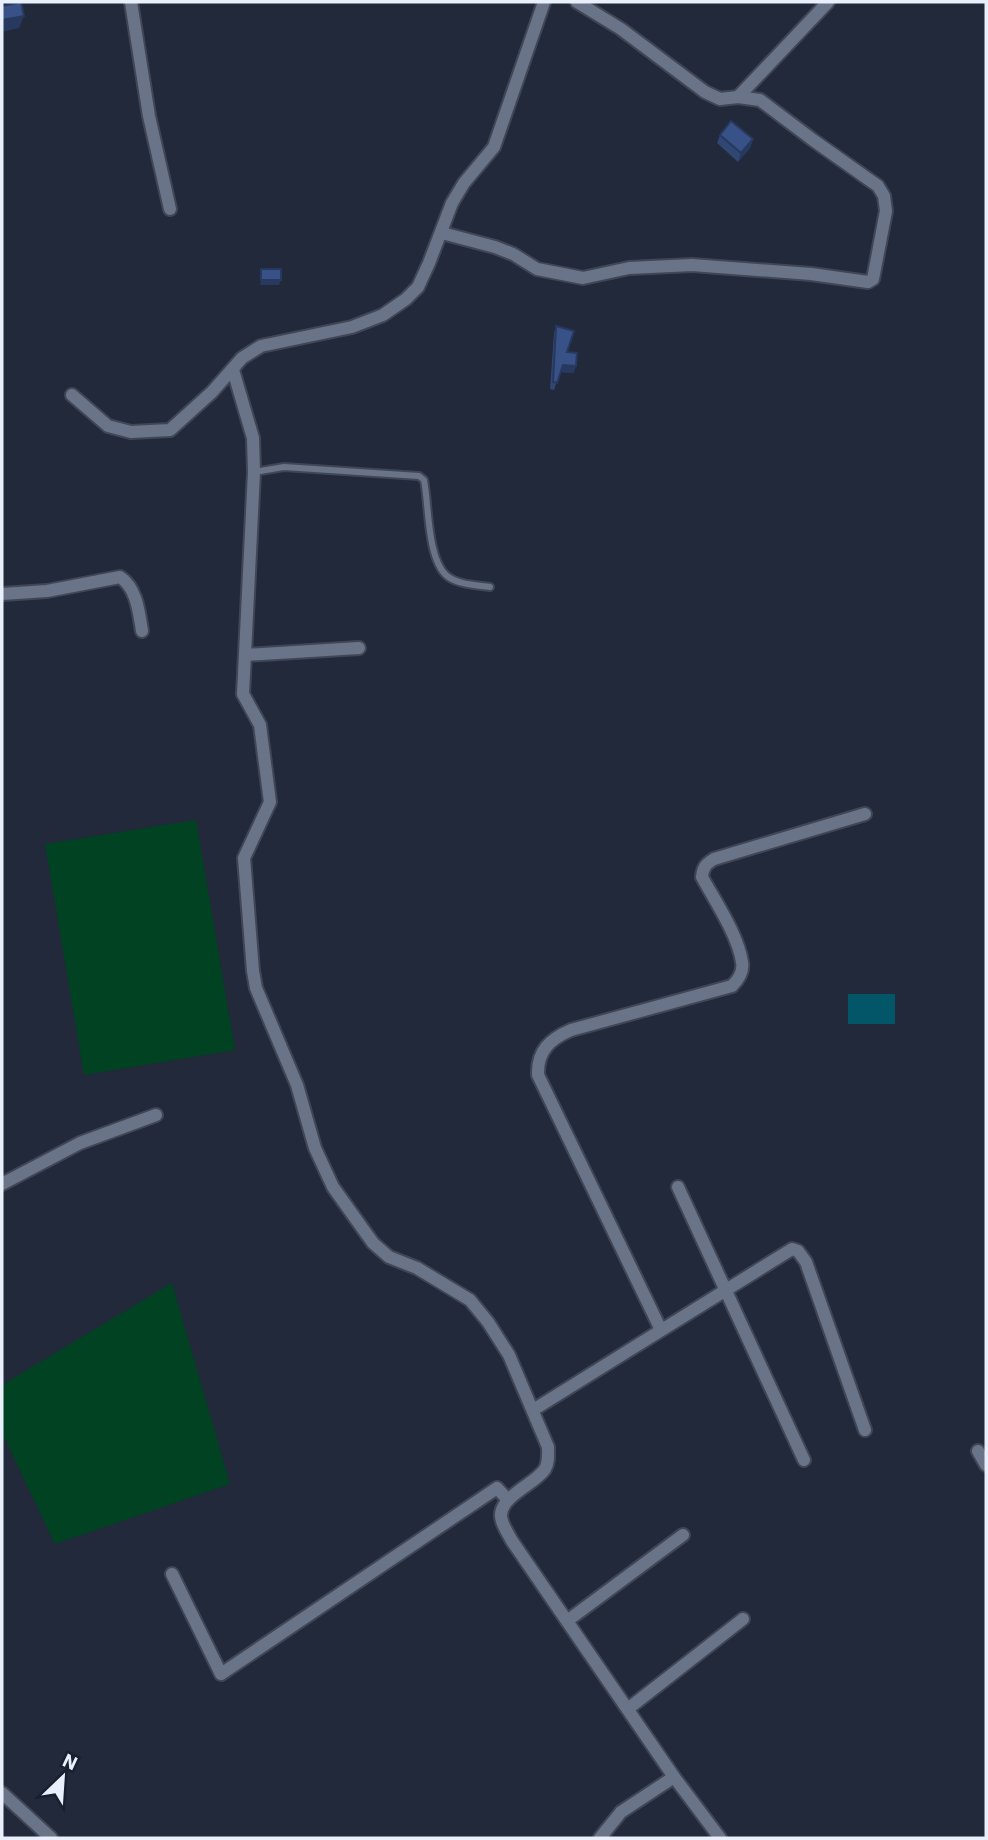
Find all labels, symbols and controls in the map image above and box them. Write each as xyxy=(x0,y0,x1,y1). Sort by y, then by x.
north arrow xyxy=(28,1742,98,1812)
text: N xyxy=(59,1748,81,1775)

